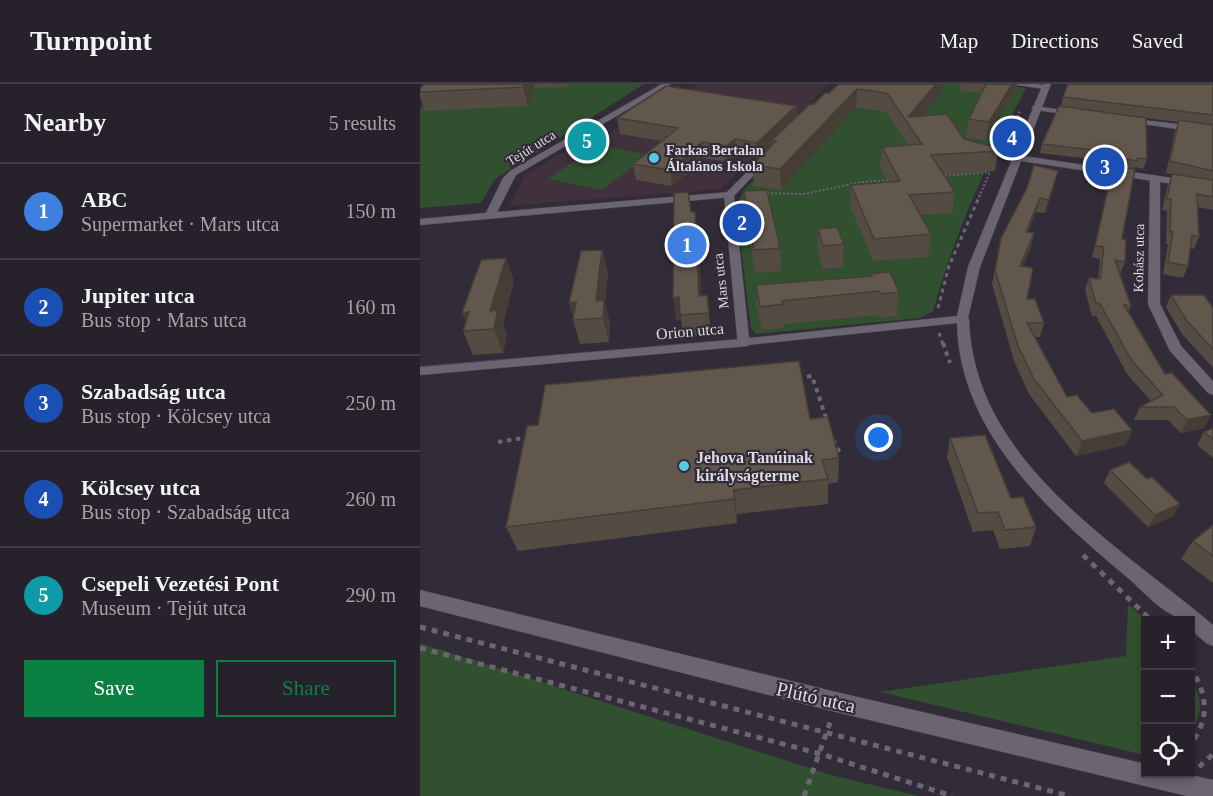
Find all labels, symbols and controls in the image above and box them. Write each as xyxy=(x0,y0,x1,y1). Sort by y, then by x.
text: Turnpoint xyxy=(30,25,152,56)
text: Map xyxy=(940,29,978,53)
text: Directions xyxy=(1011,29,1099,53)
text: Saved xyxy=(1132,29,1183,53)
text: Nearby xyxy=(24,108,106,137)
text: 5 results xyxy=(329,112,396,134)
pin: 4 xyxy=(992,116,1032,160)
pin: 5 xyxy=(568,118,606,164)
street label: Tejút utca xyxy=(504,127,559,169)
place label: Farkas Bertalan Általános Iskola xyxy=(666,143,764,174)
pin: 3 xyxy=(1086,144,1124,190)
marker: Farkas Bertalan Általános Iskola xyxy=(647,151,661,165)
text: ABC xyxy=(81,187,127,212)
text: 1 xyxy=(39,200,49,222)
text: 150 m xyxy=(345,200,396,222)
pin: 2 xyxy=(722,200,762,246)
text: Supermarket · Mars utca xyxy=(81,213,279,235)
pin: 1 xyxy=(668,222,706,268)
street label: Kohász utca xyxy=(1131,223,1147,293)
street label: Mars utca xyxy=(711,252,731,309)
text: Jupiter utca xyxy=(81,283,195,308)
text: 2 xyxy=(39,296,49,318)
text: 160 m xyxy=(345,296,396,318)
text: Bus stop · Mars utca xyxy=(81,309,247,331)
street label: Orion utca xyxy=(655,320,725,342)
text: Szabadság utca xyxy=(81,379,226,404)
text: 3 xyxy=(39,392,49,414)
text: 250 m xyxy=(345,392,396,414)
text: Bus stop · Kölcsey utca xyxy=(81,405,271,427)
your location xyxy=(864,423,893,452)
place label: Jehova Tanúinak királyságterme xyxy=(696,449,813,485)
marker: Jehova Tanúinak királyságterme xyxy=(677,459,691,473)
text: Kölcsey utca xyxy=(81,475,200,500)
text: 4 xyxy=(39,488,49,510)
text: 260 m xyxy=(345,488,396,510)
text: Bus stop · Szabadság utca xyxy=(81,501,290,523)
text: Csepeli Vezetési Pont xyxy=(81,571,279,596)
text: 5 xyxy=(39,584,49,606)
text: 290 m xyxy=(345,584,396,606)
text: Museum · Tejút utca xyxy=(81,597,246,619)
map controls xyxy=(1141,616,1195,778)
button: + xyxy=(1141,616,1195,670)
button: Save xyxy=(24,660,204,717)
button: Share xyxy=(216,660,396,717)
button: − xyxy=(1141,670,1195,724)
street label: Plútó utca xyxy=(774,677,858,717)
button: locate xyxy=(1141,724,1195,778)

